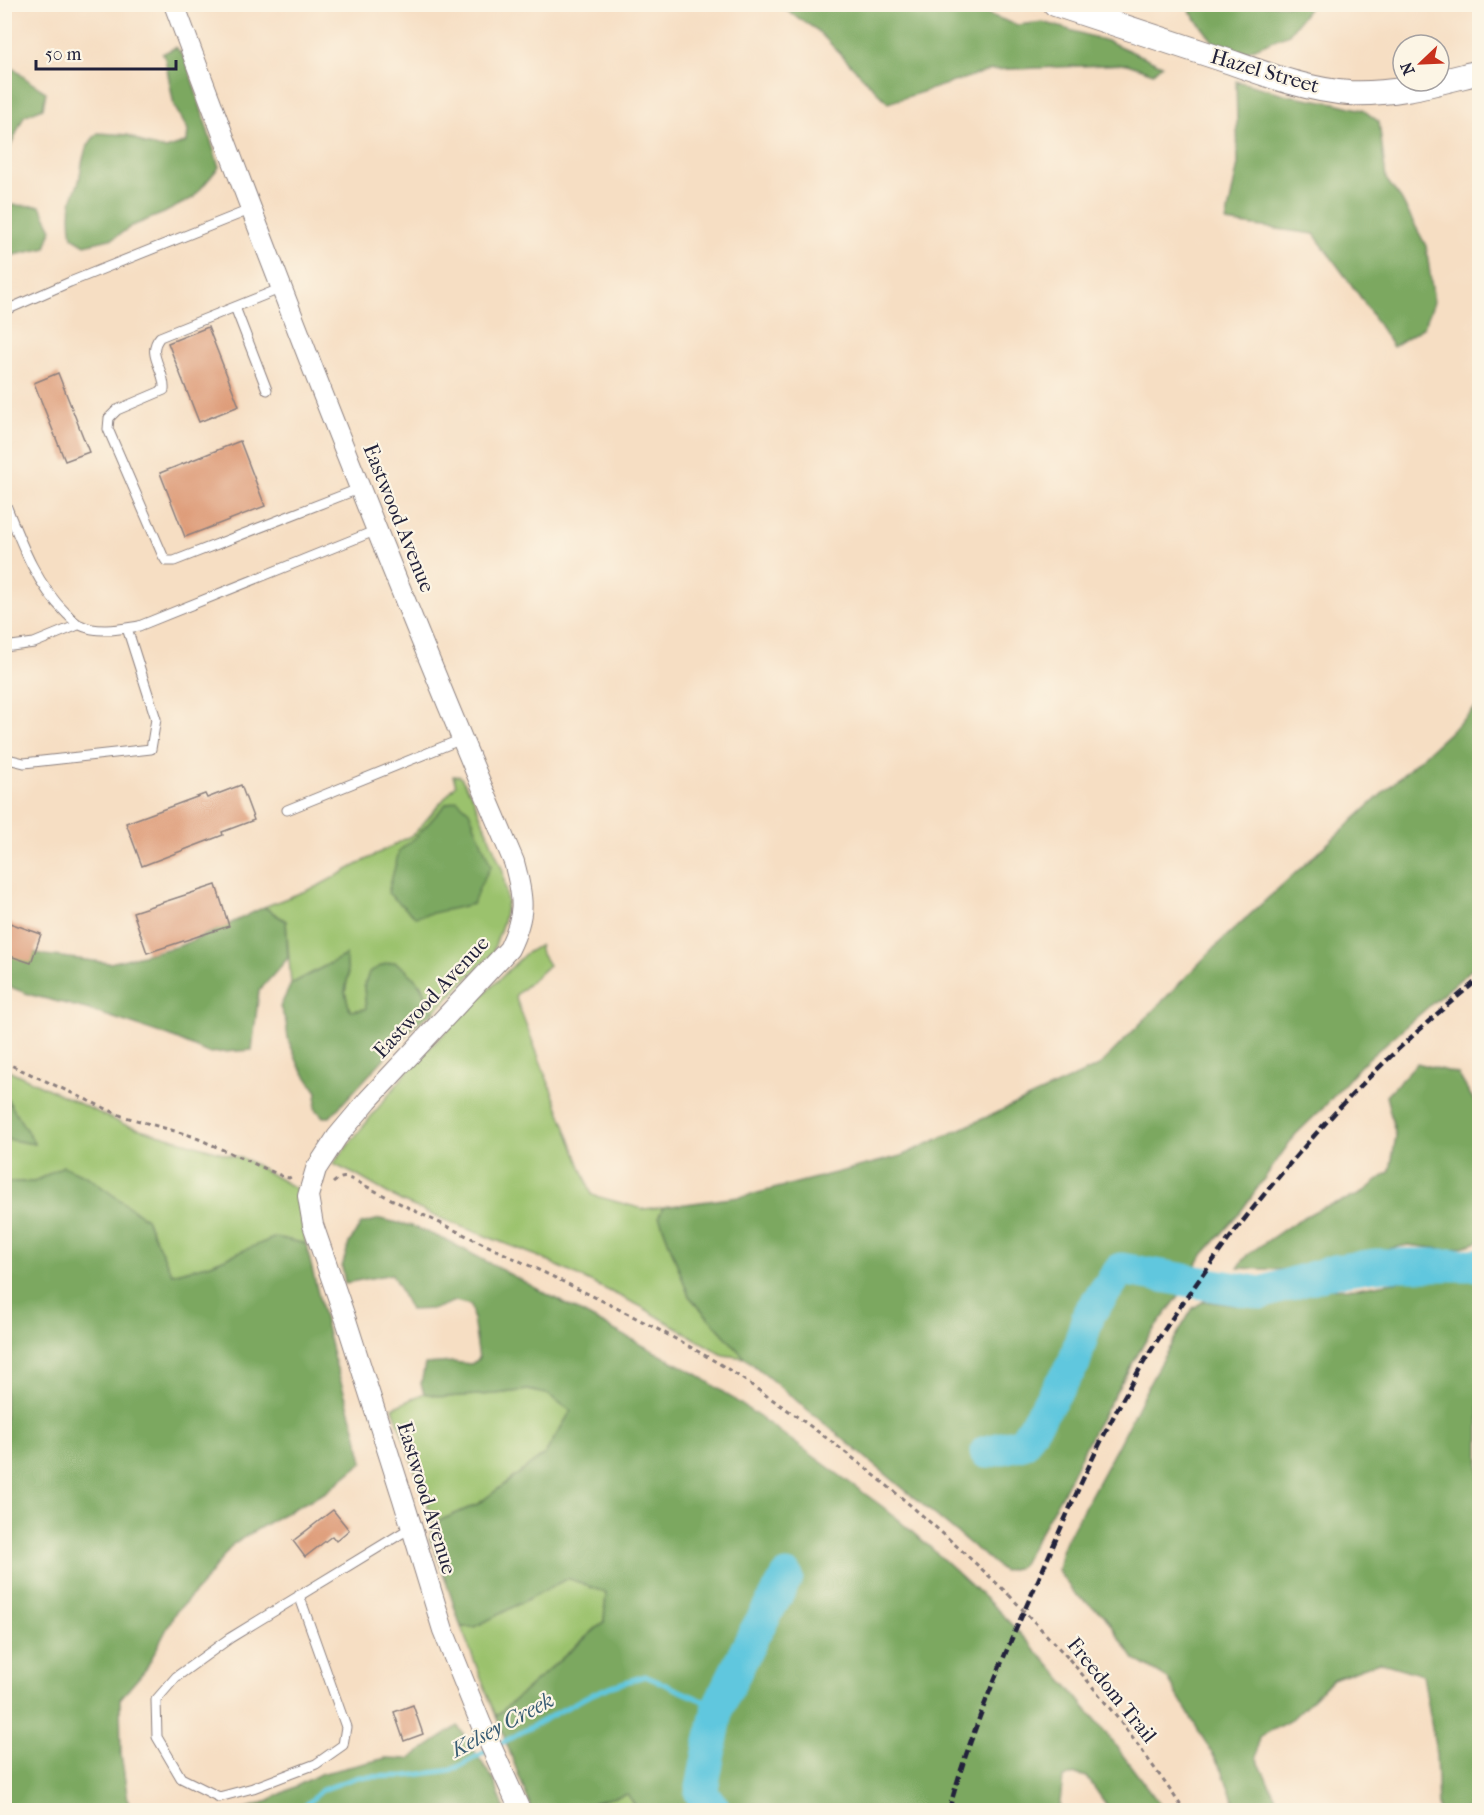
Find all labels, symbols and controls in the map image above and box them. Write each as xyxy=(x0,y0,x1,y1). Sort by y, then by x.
scale bar xyxy=(36,33,176,71)
north arrow xyxy=(1391,33,1451,93)
text: 50 m xyxy=(45,44,82,65)
street label: Hazel Street xyxy=(1208,44,1322,98)
text: N xyxy=(1396,59,1419,78)
street label: Eastwood Avenue xyxy=(358,440,440,596)
street label: Eastwood Avenue xyxy=(368,931,494,1063)
street label: Eastwood Avenue xyxy=(392,1419,462,1577)
street label: Freedom Trail xyxy=(1062,1633,1162,1747)
water label: Kelsey Creek xyxy=(445,1687,559,1764)

